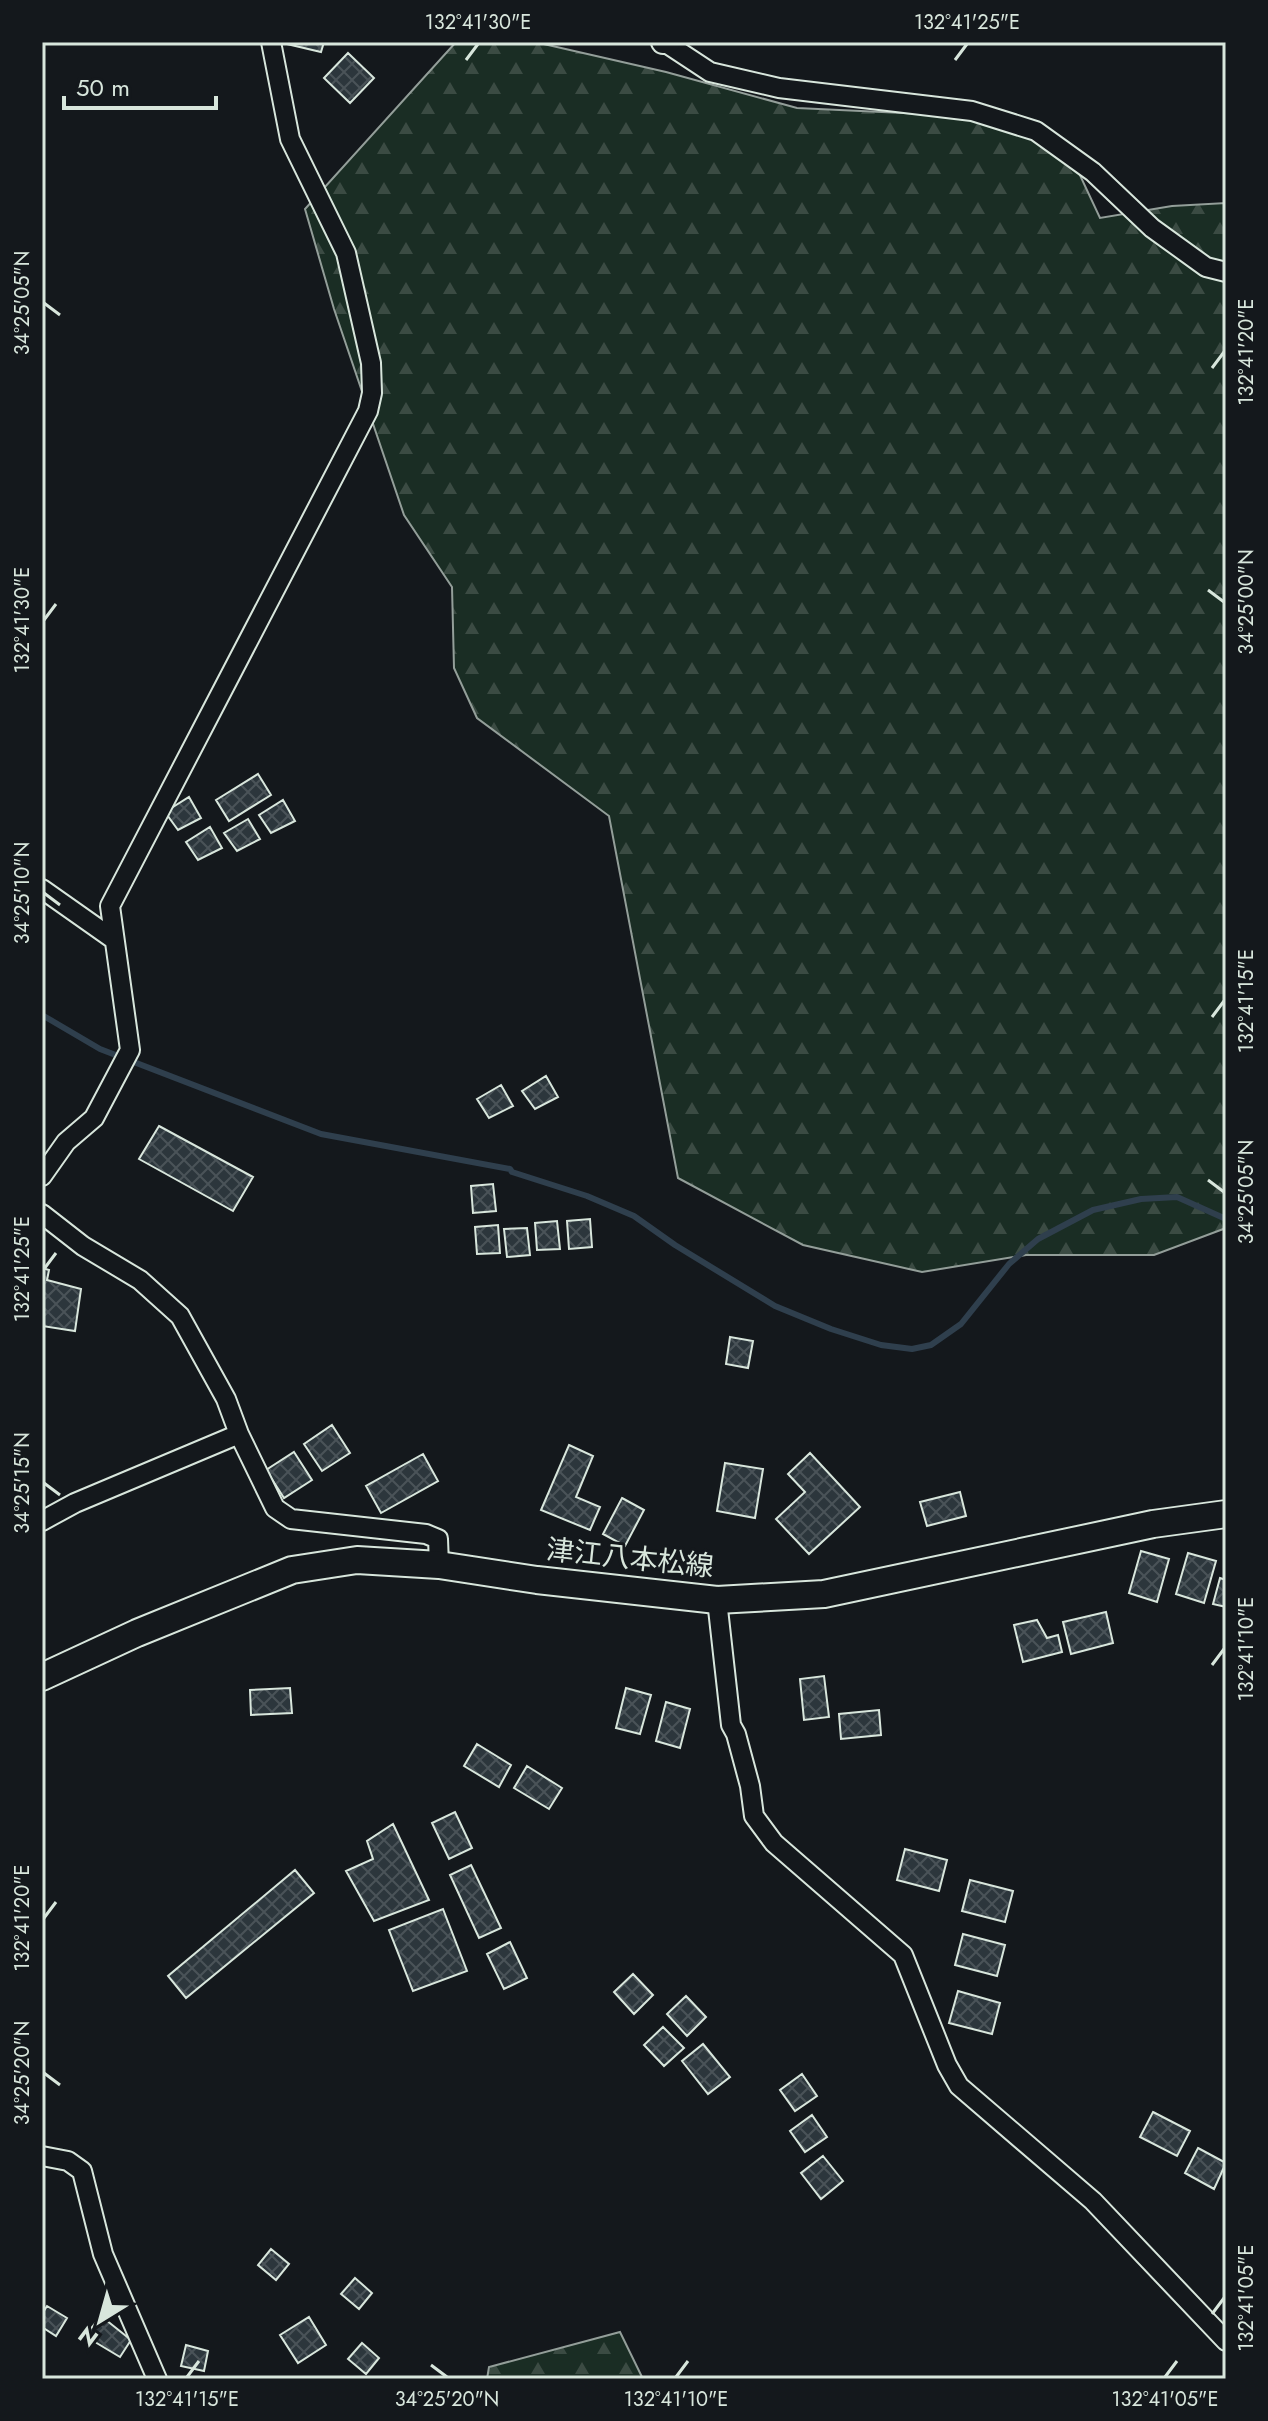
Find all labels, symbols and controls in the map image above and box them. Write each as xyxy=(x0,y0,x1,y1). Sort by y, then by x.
text: 132°41'30"E xyxy=(425,8,531,37)
text: 132°41'25"E xyxy=(914,8,1020,37)
scale bar xyxy=(64,60,216,110)
text: 50 m xyxy=(76,70,130,105)
text: 34°25'05"N xyxy=(8,251,37,355)
text: 132°41'20"E xyxy=(1232,299,1261,405)
text: 34°25'00"N xyxy=(1232,549,1261,655)
text: 132°41'30"E xyxy=(8,567,37,673)
text: 34°25'10"N xyxy=(8,842,37,944)
text: 132°41'15"E xyxy=(1232,949,1261,1053)
text: 34°25'05"N xyxy=(1232,1140,1261,1244)
text: 132°41'25"E xyxy=(8,1216,37,1322)
text: 34°25'15"N xyxy=(8,1432,37,1534)
street label: 津江八本松線 xyxy=(544,1529,716,1587)
text: 132°41'10"E xyxy=(1232,1597,1261,1701)
text: 132°41'20"E xyxy=(8,1865,37,1971)
text: 34°25'20"N xyxy=(8,2021,37,2125)
text: 132°41'05"E xyxy=(1232,2245,1261,2351)
north arrow xyxy=(60,2281,140,2361)
text: N xyxy=(71,2319,105,2355)
text: 132°41'15"E xyxy=(135,2385,239,2414)
text: 34°25'20"N xyxy=(395,2385,499,2414)
text: 132°41'10"E xyxy=(624,2385,728,2414)
text: 132°41'05"E xyxy=(1112,2385,1218,2414)

